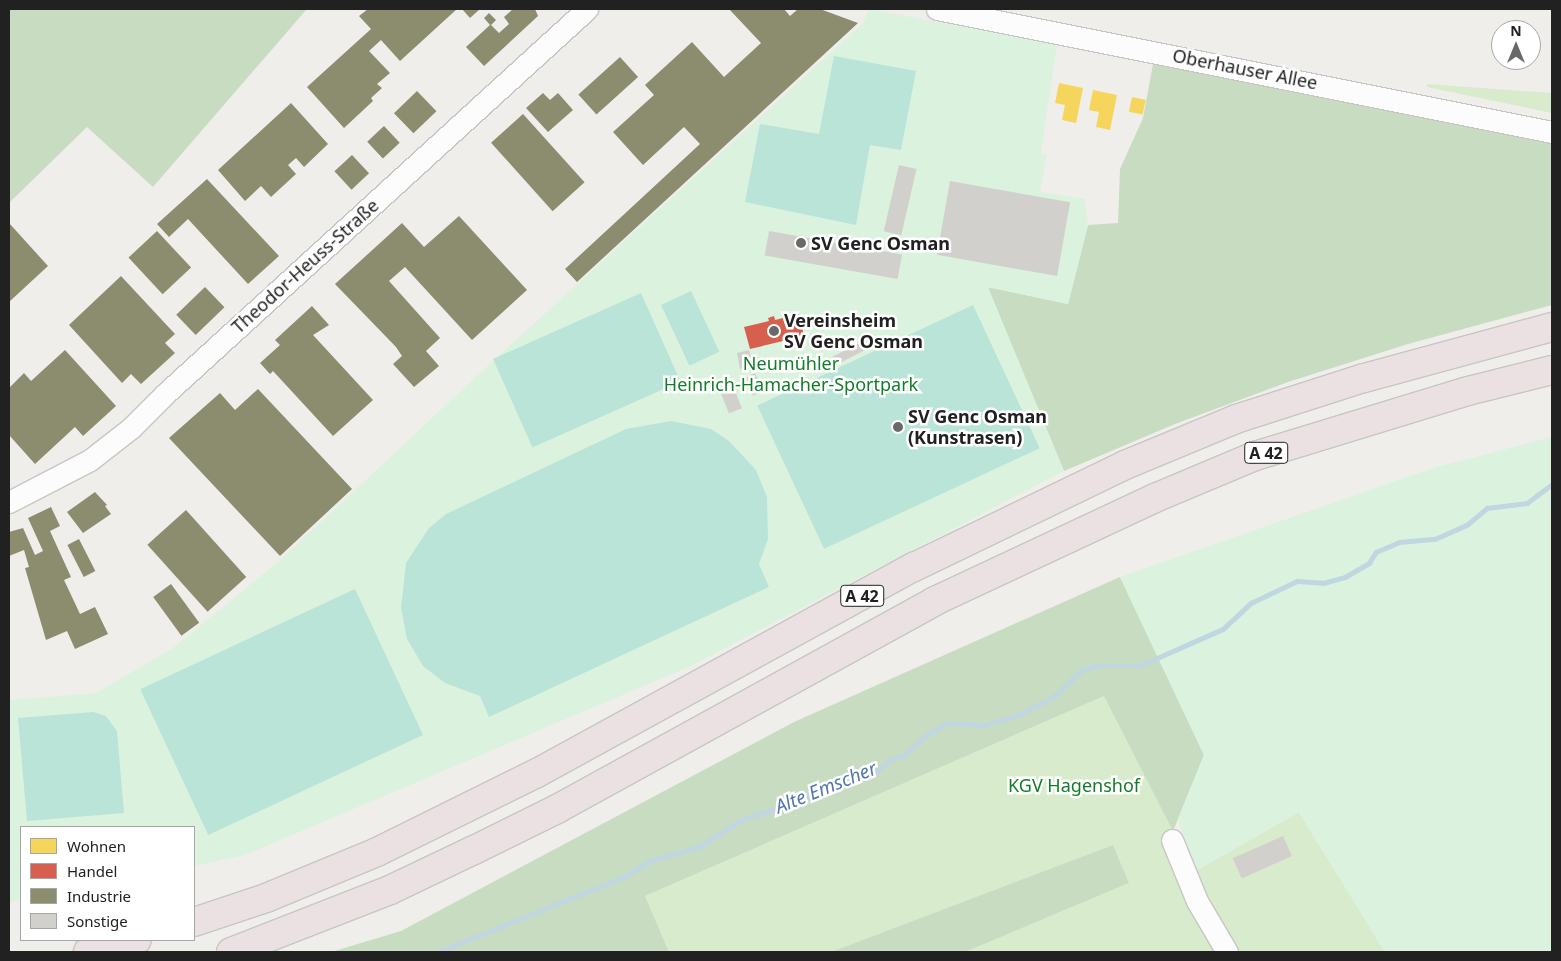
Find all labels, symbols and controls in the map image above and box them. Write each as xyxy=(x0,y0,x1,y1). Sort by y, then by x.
north arrow xyxy=(1491,20,1541,70)
text: N xyxy=(1510,21,1522,40)
street label: Oberhauser Allee xyxy=(1171,44,1319,94)
street label: Theodor-Heuss-Straße xyxy=(227,194,383,338)
place label: SV Genc Osman xyxy=(811,232,950,254)
marker: SV Genc Osman xyxy=(795,237,807,249)
place label: Vereinsheim SV Genc Osman xyxy=(784,310,923,352)
marker: Vereinsheim SV Genc Osman xyxy=(768,325,780,337)
park label: Neumühler Heinrich-Hamacher-Sportpark xyxy=(664,353,918,396)
place label: SV Genc Osman (Kunstrasen) xyxy=(908,406,1047,448)
marker: SV Genc Osman (Kunstrasen) xyxy=(892,421,904,433)
road number: A 42 xyxy=(1244,439,1288,466)
road number: A 42 xyxy=(840,582,884,610)
water label: Alte Emscher xyxy=(772,757,880,819)
park label: KGV Hagenshof xyxy=(1008,774,1140,796)
legend xyxy=(20,826,195,941)
text: Wohnen xyxy=(67,836,126,856)
text: Handel xyxy=(67,861,117,881)
text: Industrie xyxy=(67,886,131,906)
text: Sonstige xyxy=(67,911,128,931)

